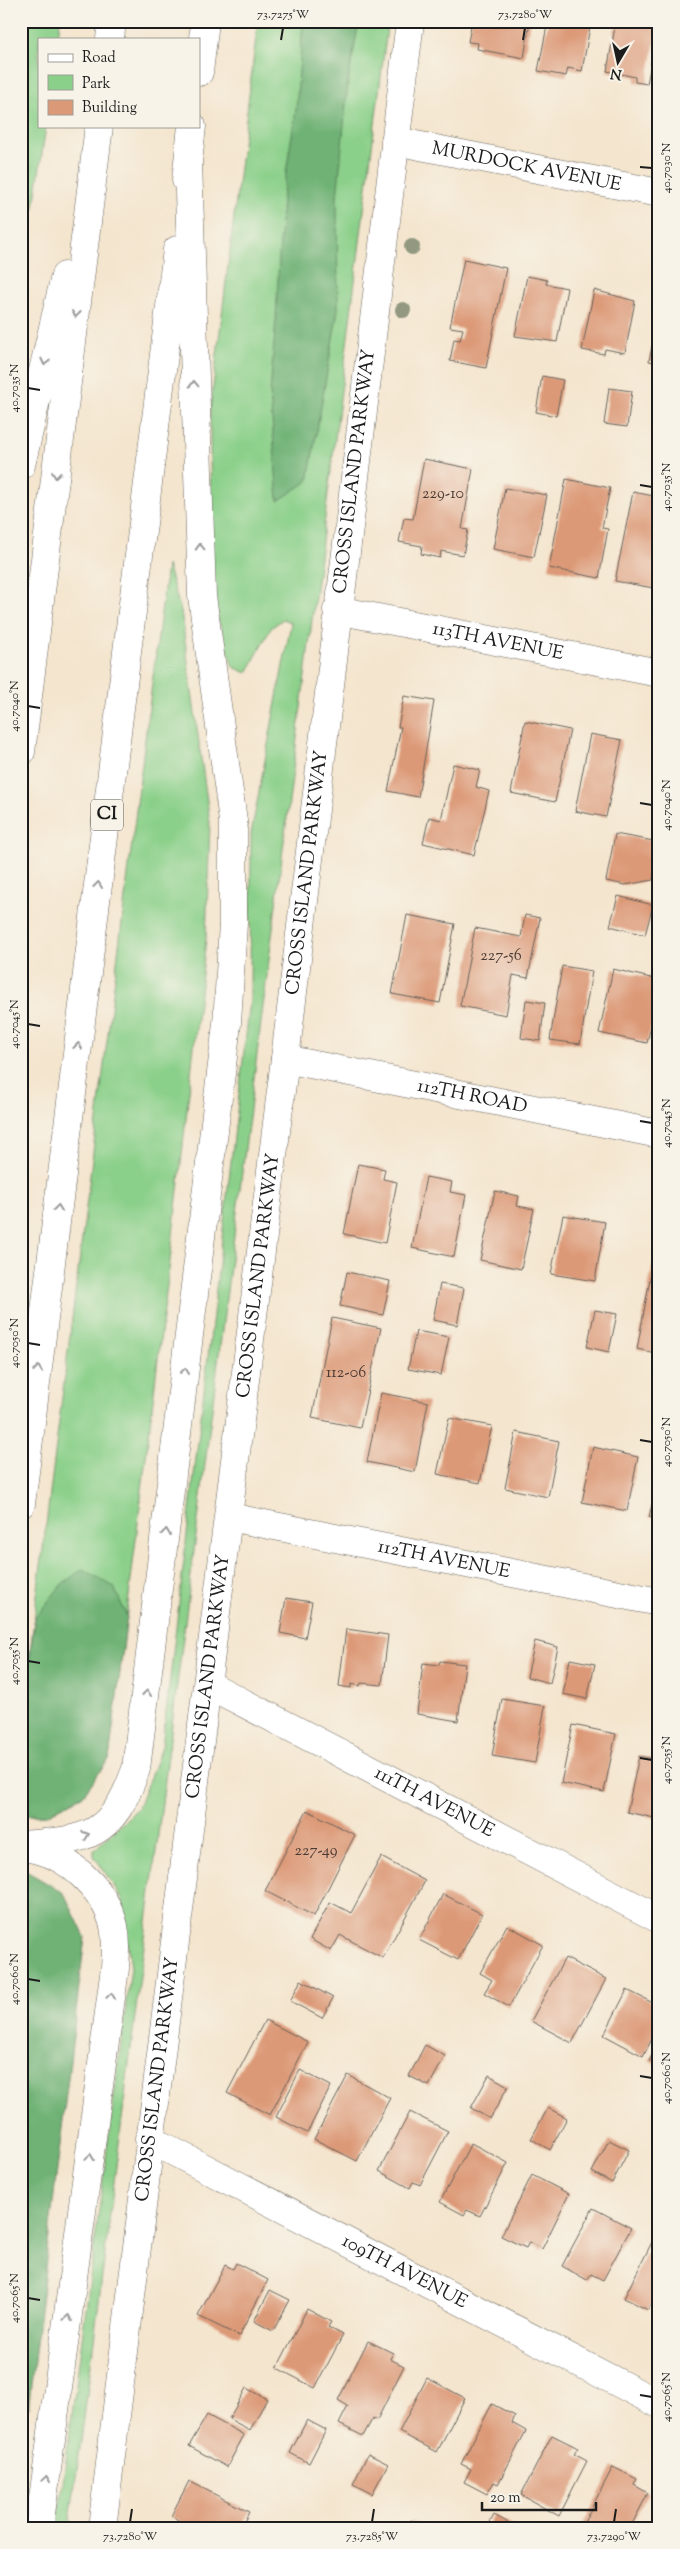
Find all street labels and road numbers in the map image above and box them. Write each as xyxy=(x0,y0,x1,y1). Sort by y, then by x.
street label: MURDOCK AVENUE xyxy=(429,135,624,199)
street label: CROSS ISLAND PARKWAY xyxy=(327,347,383,595)
street label: 113TH AVENUE xyxy=(430,615,566,668)
street label: CROSS ISLAND PARKWAY xyxy=(279,748,335,996)
road number: CI xyxy=(91,800,123,830)
street label: 112TH ROAD xyxy=(415,1072,530,1121)
street label: CROSS ISLAND PARKWAY xyxy=(230,1151,287,1400)
street label: 112TH AVENUE xyxy=(375,1533,513,1586)
street label: CROSS ISLAND PARKWAY xyxy=(179,1552,237,1800)
street label: 111TH AVENUE xyxy=(370,1760,500,1845)
street label: CROSS ISLAND PARKWAY xyxy=(129,1955,186,2203)
street label: 109TH AVENUE xyxy=(337,2228,473,2316)

